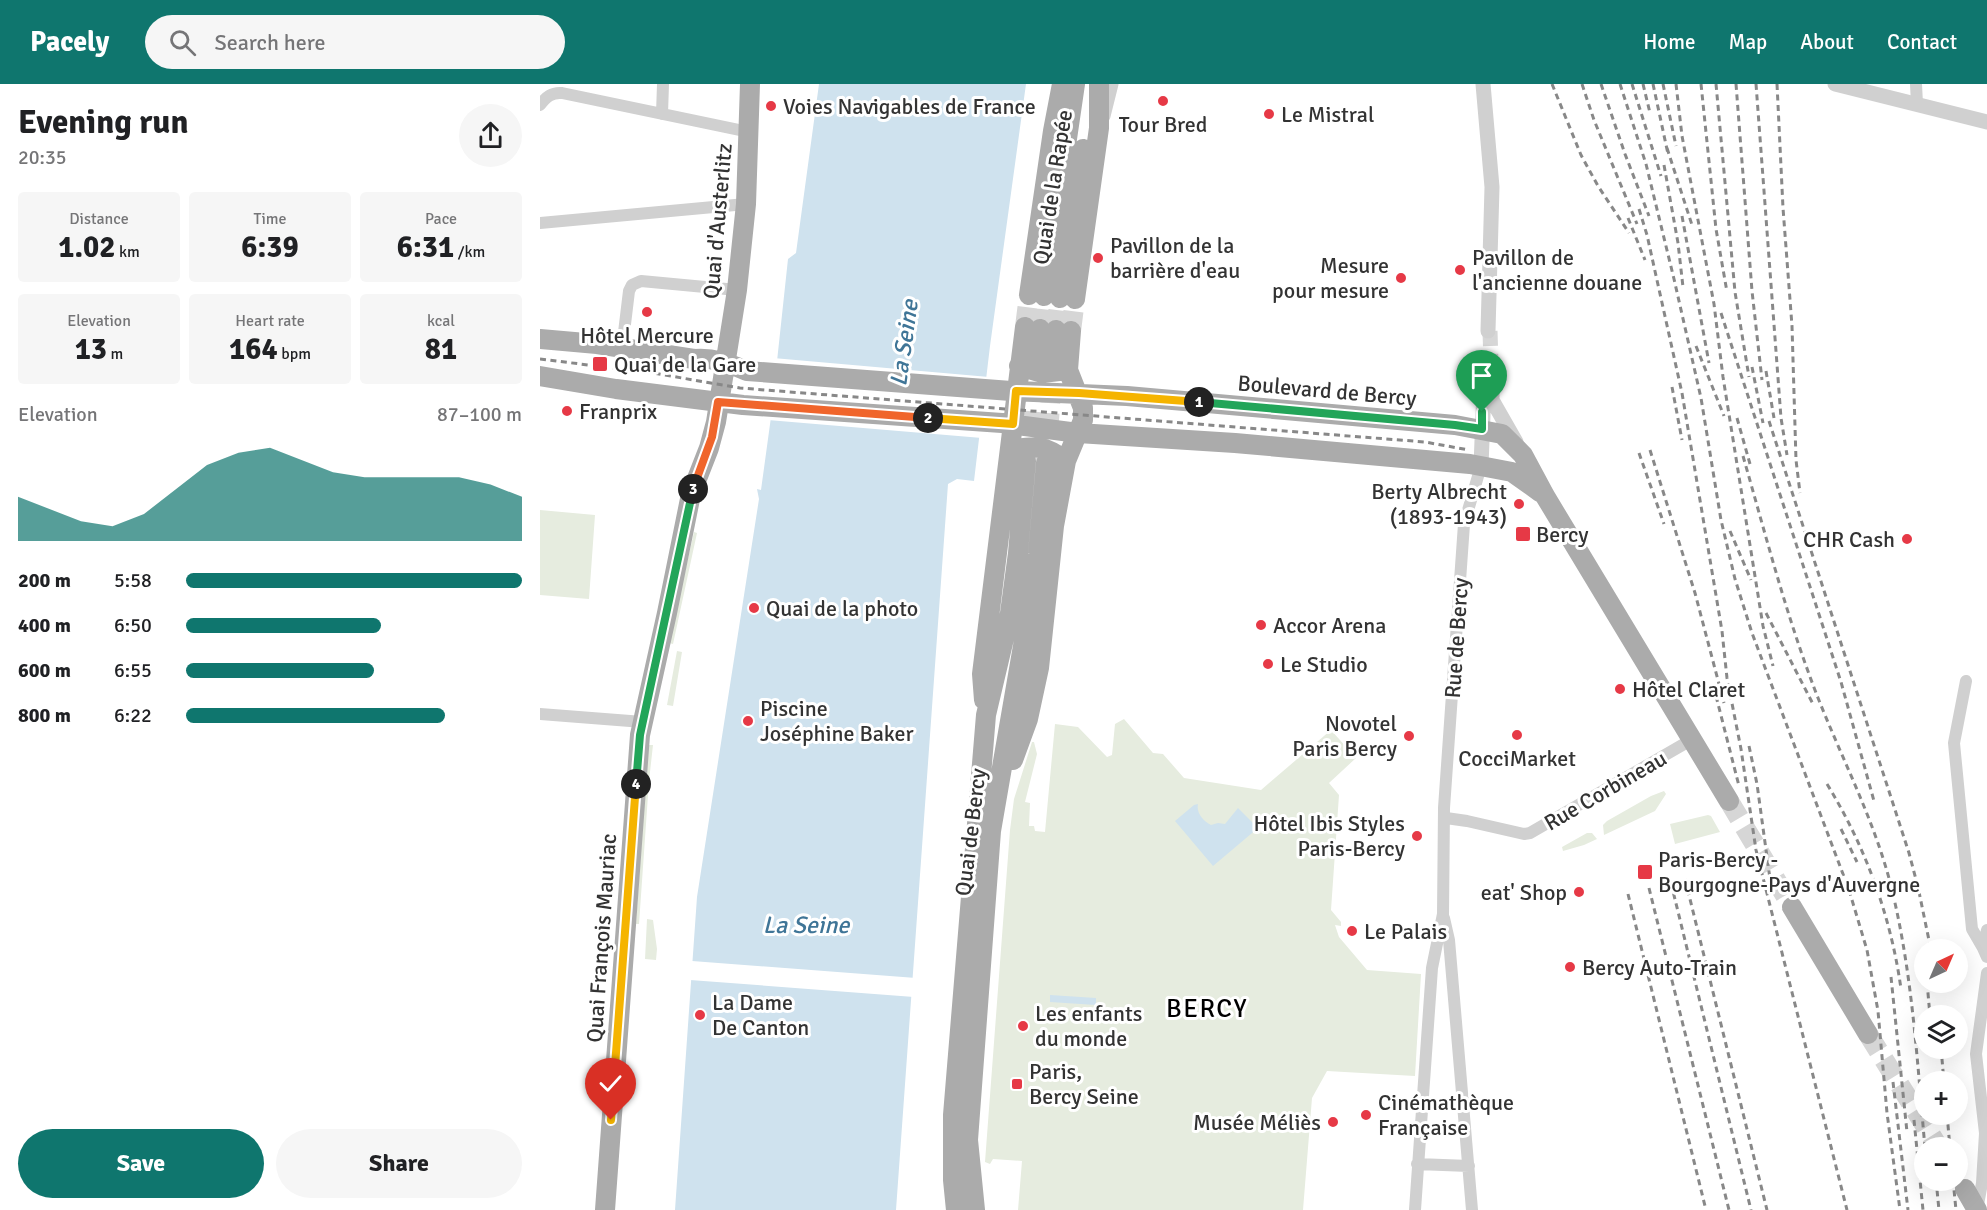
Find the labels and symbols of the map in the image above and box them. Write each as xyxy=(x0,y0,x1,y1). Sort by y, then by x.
place label: Voies Navigables de France xyxy=(783,93,1036,120)
marker: Tour Bred xyxy=(1156,94,1170,108)
marker: Voies Navigables de France xyxy=(764,99,778,113)
place label: Le Mistral xyxy=(1281,101,1374,128)
marker: Le Mistral xyxy=(1262,107,1276,121)
street label: Quai de la Rapée xyxy=(1027,108,1078,266)
place label: Tour Bred xyxy=(1119,111,1207,138)
street label: Quai d'Austerlitz xyxy=(697,142,738,300)
place label: Pavillon de la barrière d'eau xyxy=(1110,232,1240,284)
place label: Pavillon de l'ancienne douane xyxy=(1472,244,1642,296)
marker: Pavillon de la barrière d'eau xyxy=(1091,251,1105,265)
place label: Mesure pour mesure xyxy=(1272,252,1389,304)
marker: Pavillon de l'ancienne douane xyxy=(1453,263,1467,277)
marker: Mesure pour mesure xyxy=(1394,271,1408,285)
water label: La Seine xyxy=(883,297,925,388)
marker: Hôtel Mercure xyxy=(640,305,654,319)
place label: Hôtel Mercure xyxy=(580,322,714,349)
pin xyxy=(1456,350,1507,412)
place label: Quai de la Gare xyxy=(614,351,756,378)
marker: Quai de la Gare xyxy=(591,355,609,373)
street label: Boulevard de Bercy xyxy=(1236,369,1418,412)
pin: 1 xyxy=(1184,387,1214,417)
place label: Franprix xyxy=(579,398,657,425)
pin: 2 xyxy=(913,403,943,433)
marker: Franprix xyxy=(560,404,574,418)
pin: 3 xyxy=(678,474,708,504)
place label: Berty Albrecht (1893-1943) xyxy=(1371,478,1507,530)
marker: Berty Albrecht (1893-1943) xyxy=(1512,497,1526,511)
place label: Bercy xyxy=(1536,521,1589,548)
marker: Bercy xyxy=(1514,525,1532,543)
place label: CHR Cash xyxy=(1803,526,1895,553)
marker: CHR Cash xyxy=(1900,532,1914,546)
street label: Rue de Bercy xyxy=(1439,576,1474,699)
place label: Quai de la photo xyxy=(766,595,918,622)
marker: Quai de la photo xyxy=(747,601,761,615)
place label: Accor Arena xyxy=(1273,612,1386,639)
marker: Accor Arena xyxy=(1254,618,1268,632)
place label: Le Studio xyxy=(1280,651,1368,678)
marker: Le Studio xyxy=(1261,657,1275,671)
place label: Hôtel Claret xyxy=(1632,676,1745,703)
marker: Hôtel Claret xyxy=(1613,682,1627,696)
place label: Piscine Joséphine Baker xyxy=(760,695,914,747)
place label: Novotel Paris Bercy xyxy=(1292,710,1398,762)
marker: Piscine Joséphine Baker xyxy=(741,714,755,728)
marker: CocciMarket xyxy=(1510,728,1524,742)
marker: Novotel Paris Bercy xyxy=(1402,729,1416,743)
street label: Rue Corbineau xyxy=(1539,744,1671,836)
place label: CocciMarket xyxy=(1458,745,1576,772)
street label: Quai de Bercy xyxy=(949,766,992,898)
pin: 4 xyxy=(621,769,651,799)
place label: Hôtel Ibis Styles Paris-Bercy xyxy=(1253,810,1406,862)
marker: Hôtel Ibis Styles Paris-Bercy xyxy=(1410,829,1424,843)
street label: Quai François Mauriac xyxy=(581,833,622,1043)
place label: Paris-Bercy - Bourgogne-Pays d'Auvergne xyxy=(1658,846,1920,898)
marker: Paris-Bercy - Bourgogne-Pays d'Auvergne xyxy=(1636,863,1654,881)
place label: eat' Shop xyxy=(1481,879,1567,906)
marker: eat' Shop xyxy=(1572,885,1586,899)
water label: La Seine xyxy=(763,910,850,940)
place label: Le Palais xyxy=(1364,918,1447,945)
marker: Le Palais xyxy=(1345,924,1359,938)
north arrow xyxy=(1914,939,1968,993)
place label: Bercy Auto-Train xyxy=(1582,954,1737,981)
marker: Bercy Auto-Train xyxy=(1563,960,1577,974)
place label: La Dame De Canton xyxy=(712,989,809,1041)
district label: BERCY xyxy=(1166,993,1248,1025)
place label: Les enfants du monde xyxy=(1035,1000,1142,1052)
marker: La Dame De Canton xyxy=(693,1008,707,1022)
marker: Les enfants du monde xyxy=(1016,1019,1030,1033)
pin xyxy=(585,1058,636,1120)
place label: Paris, Bercy Seine xyxy=(1029,1058,1139,1110)
marker: Paris, Bercy Seine xyxy=(1010,1077,1024,1091)
place label: Cinémathèque Française xyxy=(1378,1089,1514,1141)
marker: Cinémathèque Française xyxy=(1359,1108,1373,1122)
place label: Musée Méliès xyxy=(1193,1109,1321,1136)
marker: Musée Méliès xyxy=(1326,1115,1340,1129)

